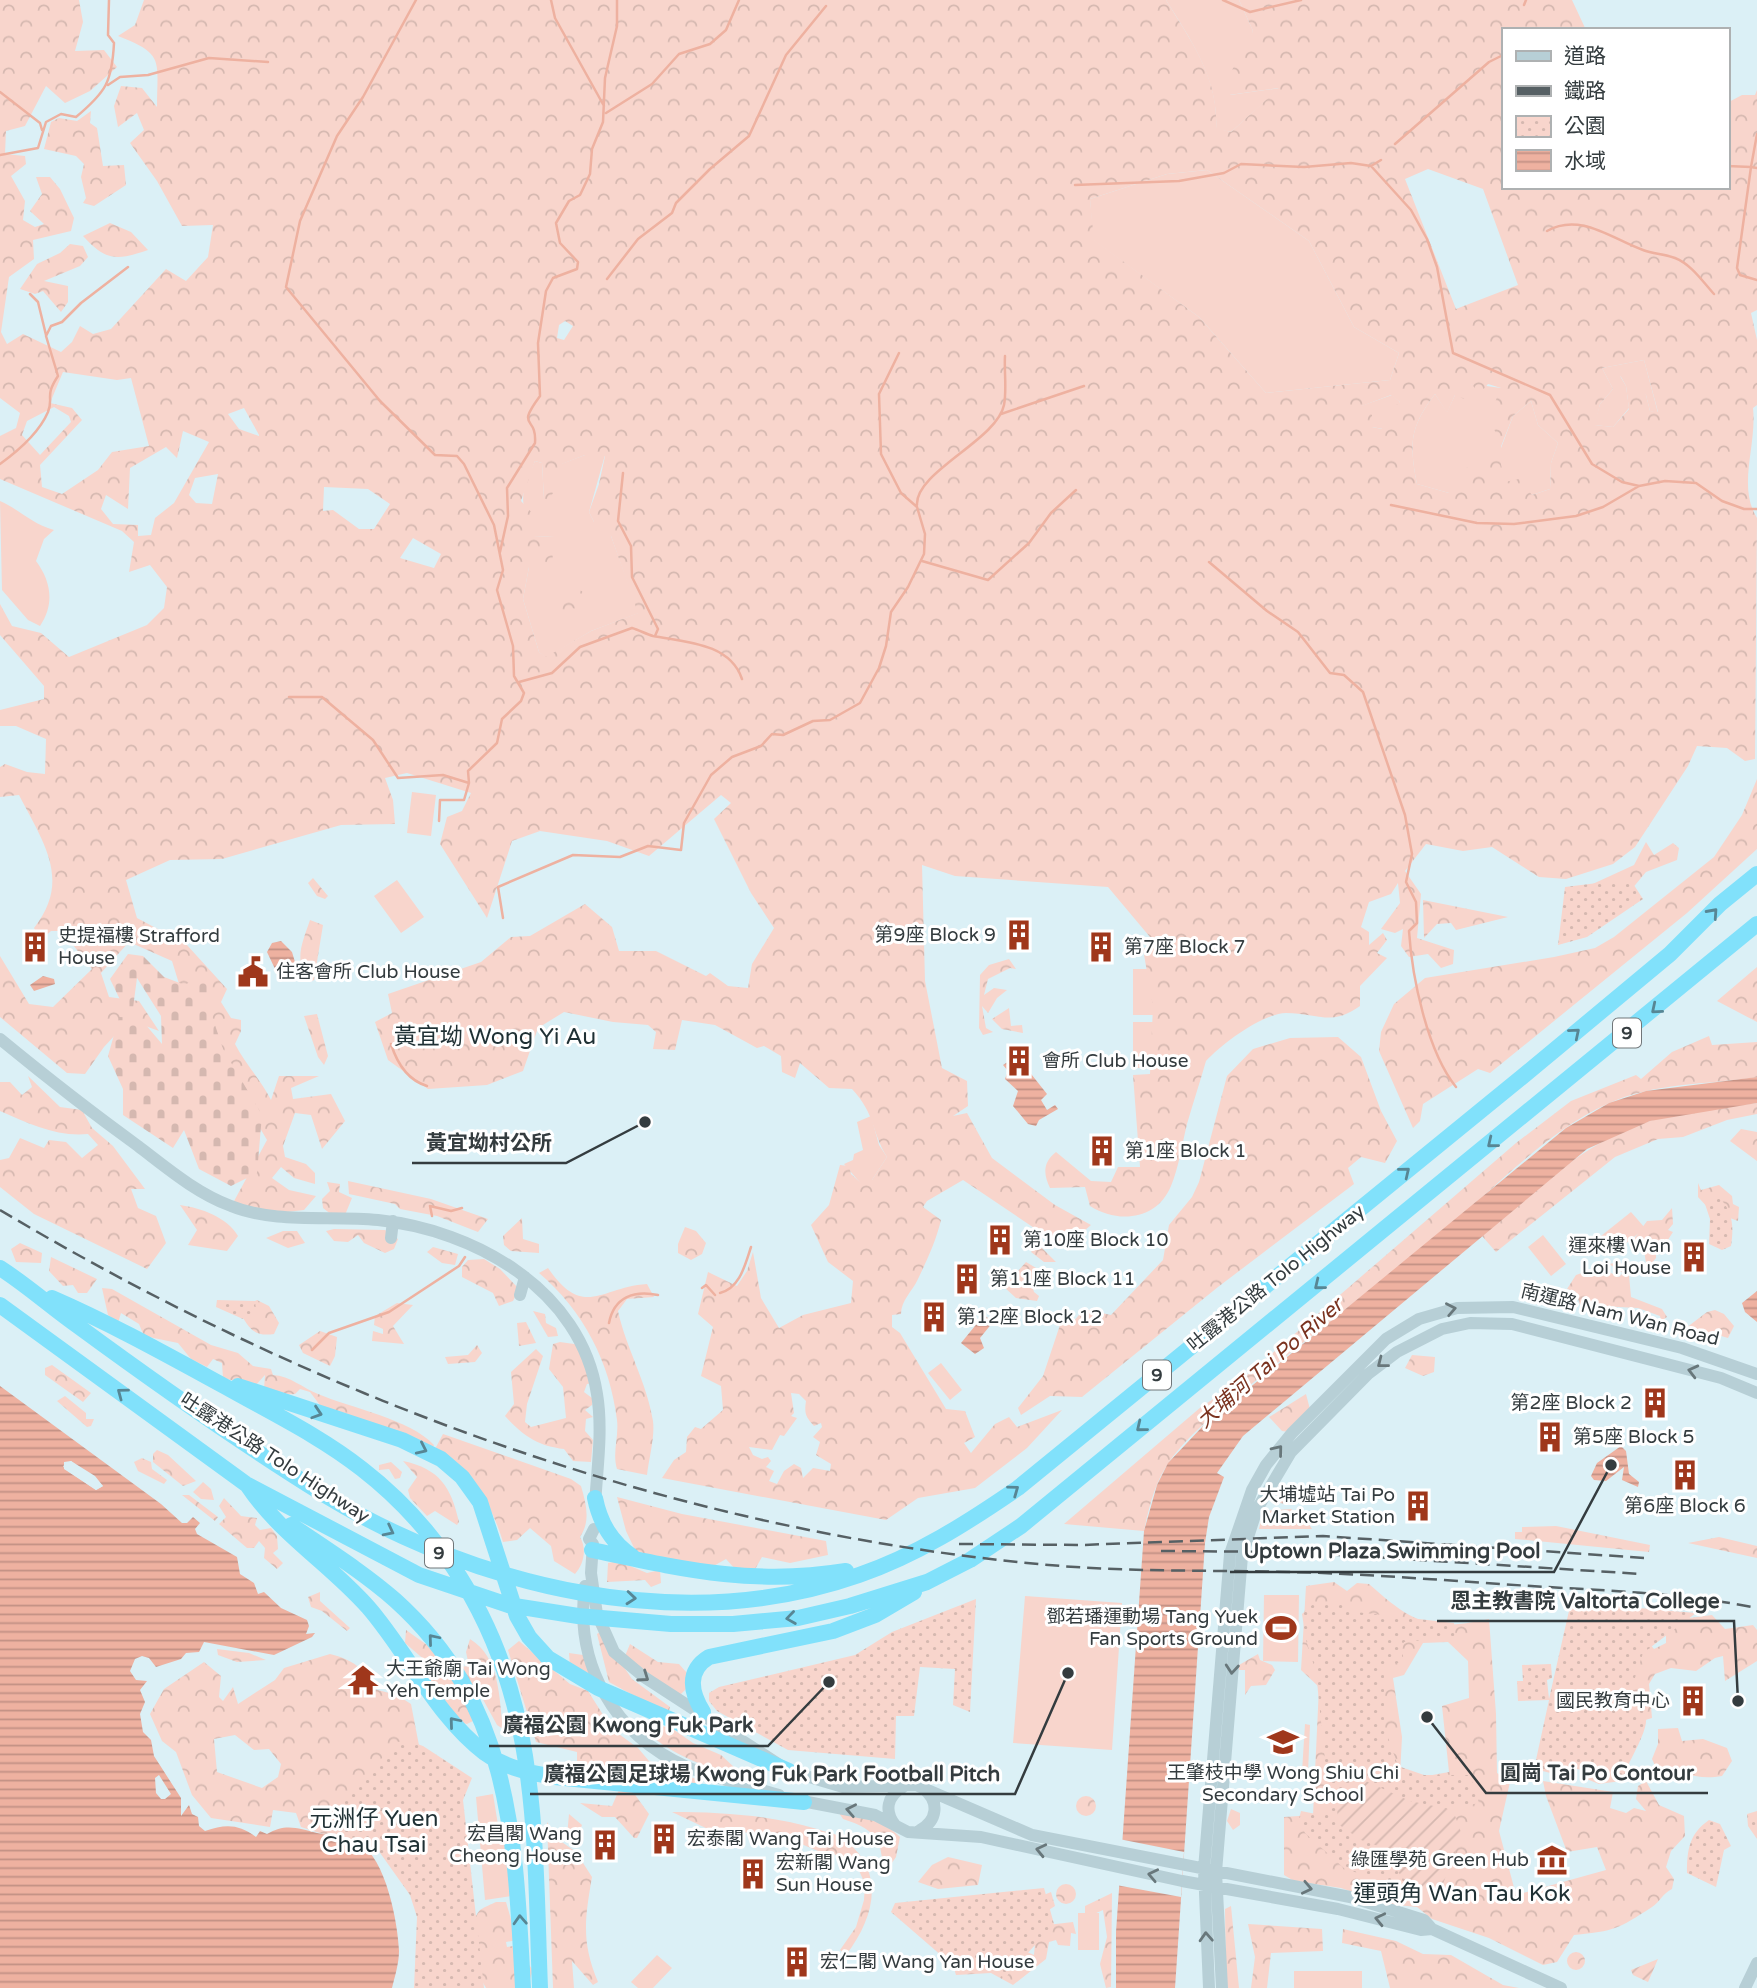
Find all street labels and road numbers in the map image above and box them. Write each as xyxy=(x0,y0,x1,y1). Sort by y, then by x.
road number: 9 xyxy=(1613,1018,1641,1048)
street label: 吐露港公路 Tolo Highway xyxy=(1183,1200,1369,1356)
street label: 南運路 Nam Wan Road xyxy=(1519,1280,1721,1350)
road number: 9 xyxy=(1143,1360,1171,1390)
street label: 吐露港公路 Tolo Highway xyxy=(176,1389,374,1527)
road number: 9 xyxy=(425,1538,453,1568)

